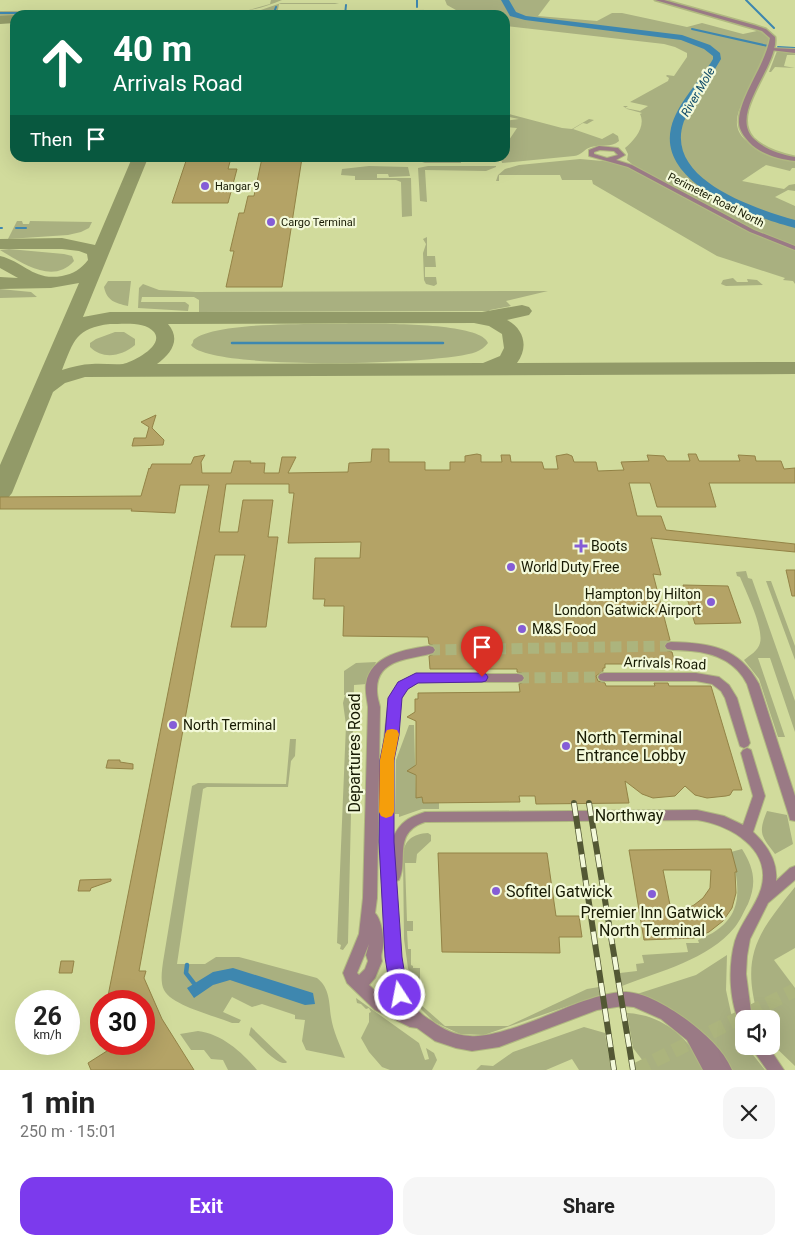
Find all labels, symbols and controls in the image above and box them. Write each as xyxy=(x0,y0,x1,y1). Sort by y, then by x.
text: 40 m xyxy=(113,29,192,70)
icon: ahead xyxy=(30,30,95,95)
water label: River Mole xyxy=(678,65,718,119)
text: Arrivals Road xyxy=(113,71,243,96)
icon: arrive xyxy=(82,125,110,153)
text: Then xyxy=(30,128,72,151)
street label: Perimeter Road North xyxy=(666,170,766,230)
marker: Hangar 9 xyxy=(199,180,211,192)
place label: Hangar 9 xyxy=(215,180,260,193)
marker: Cargo Terminal xyxy=(265,216,277,228)
place label: Cargo Terminal xyxy=(281,216,355,229)
place label: Boots xyxy=(591,538,628,554)
marker: Boots xyxy=(575,540,587,552)
place label: World Duty Free xyxy=(521,559,619,575)
marker: World Duty Free xyxy=(505,561,517,573)
place label: Hampton by Hilton London Gatwick Airport xyxy=(554,586,701,618)
marker: Hampton by Hilton London Gatwick Airport xyxy=(705,596,717,608)
place label: M&S Food xyxy=(532,621,596,637)
marker: M&S Food xyxy=(516,623,528,635)
pin xyxy=(461,626,503,677)
icon: arrive xyxy=(468,633,496,661)
street label: Arrivals Road xyxy=(623,654,707,672)
street label: Departures Road xyxy=(345,693,364,813)
place label: North Terminal xyxy=(183,717,276,733)
marker: North Terminal xyxy=(167,719,179,731)
place label: North Terminal Entrance Lobby xyxy=(576,728,686,765)
marker: North Terminal Entrance Lobby xyxy=(560,740,572,752)
street label: Northway xyxy=(595,806,664,825)
place label: Sofitel Gatwick xyxy=(506,882,613,901)
marker: Sofitel Gatwick xyxy=(490,885,502,897)
marker: Premier Inn Gatwick North Terminal xyxy=(646,888,658,900)
place label: Premier Inn Gatwick North Terminal xyxy=(581,903,724,940)
position arrow xyxy=(373,968,425,1020)
speed limit sign: 30 xyxy=(90,990,155,1055)
text: 26 xyxy=(33,1002,62,1031)
map controls xyxy=(735,1010,780,1055)
button: sound xyxy=(735,1010,780,1055)
text: km/h xyxy=(33,1028,62,1042)
text: 1 min xyxy=(20,1085,95,1120)
button: close xyxy=(723,1087,775,1139)
text: 250 m · 15:01 xyxy=(20,1122,117,1141)
button: Exit xyxy=(20,1177,393,1235)
button: Share xyxy=(403,1177,775,1235)

